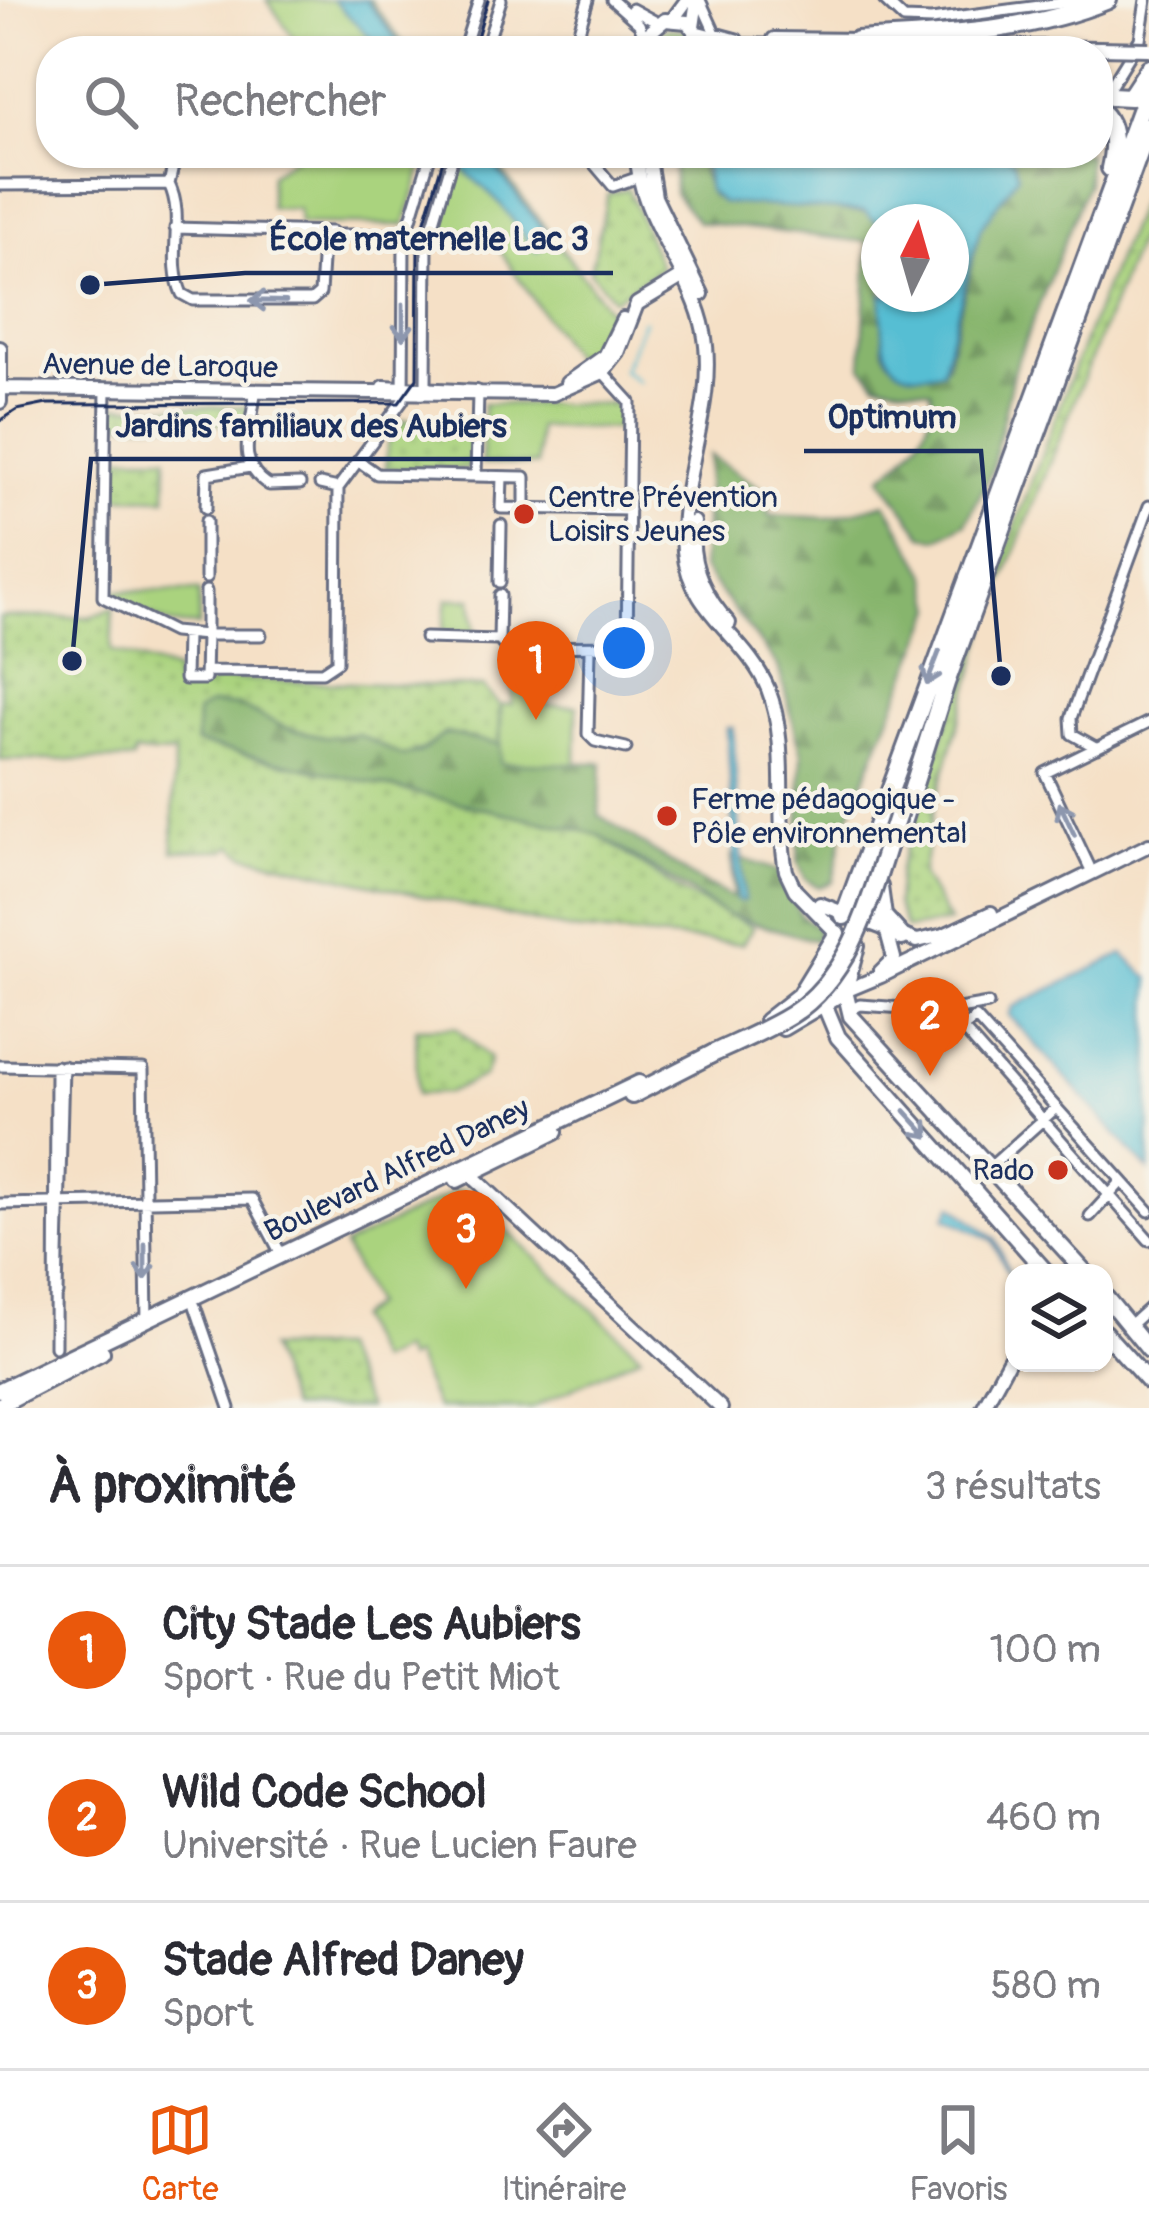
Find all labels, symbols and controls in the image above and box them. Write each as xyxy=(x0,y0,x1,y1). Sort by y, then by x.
search box xyxy=(36,36,1113,168)
icon: search xyxy=(78,69,144,135)
text: Rechercher xyxy=(174,74,387,130)
callout: École maternelle Lac 3 xyxy=(245,204,613,273)
north arrow xyxy=(861,204,969,312)
text: École maternelle Lac 3 xyxy=(269,219,589,260)
one-way arrow xyxy=(249,290,288,312)
one-way arrow xyxy=(391,302,414,341)
street label: Avenue de Laroque xyxy=(42,345,279,387)
callout: Optimum xyxy=(804,382,981,451)
callout: Jardins familiaux des Aubiers xyxy=(91,390,531,459)
text: Optimum xyxy=(827,397,957,438)
text: Jardins familiaux des Aubiers xyxy=(115,406,507,447)
place label: Centre Prévention Loisirs Jeunes xyxy=(548,479,778,550)
marker: Centre Prévention Loisirs Jeunes xyxy=(511,501,537,527)
your location xyxy=(594,618,654,678)
pin: 1 xyxy=(497,621,575,720)
one-way arrow xyxy=(920,648,942,685)
place label: Ferme pédagogique - Pôle environnemental xyxy=(691,781,967,852)
one-way arrow xyxy=(1055,802,1077,838)
marker: Ferme pédagogique - Pôle environnemental xyxy=(654,803,680,829)
pin: 2 xyxy=(891,977,969,1076)
street label: Boulevard Alfred Daney xyxy=(258,1090,536,1250)
one-way arrow xyxy=(903,1108,930,1138)
place label: Rado xyxy=(972,1152,1034,1189)
marker: Rado xyxy=(1045,1157,1071,1183)
pin: 3 xyxy=(427,1190,505,1289)
one-way arrow xyxy=(134,1242,156,1281)
map controls xyxy=(1005,1264,1113,1372)
button: layers xyxy=(1005,1264,1113,1372)
text: À proximité xyxy=(48,1454,297,1518)
text: 3 résultats xyxy=(925,1462,1101,1511)
text: City Stade Les Aubiers xyxy=(162,1597,581,1653)
text: 1 xyxy=(79,1625,95,1674)
text: 100 m xyxy=(989,1625,1101,1674)
text: Sport · Rue du Petit Miot xyxy=(162,1653,560,1702)
text: Wild Code School xyxy=(162,1765,487,1821)
text: 2 xyxy=(76,1793,98,1842)
text: 460 m xyxy=(986,1793,1101,1842)
text: Université · Rue Lucien Faure xyxy=(162,1821,637,1870)
text: Stade Alfred Daney xyxy=(162,1933,524,1989)
text: 3 xyxy=(76,1961,98,2010)
text: 580 m xyxy=(990,1961,1101,2010)
text: Sport xyxy=(162,1989,254,2038)
tab: Carte xyxy=(141,2097,219,2210)
tab: Itinéraire xyxy=(502,2097,626,2210)
tab: Favoris xyxy=(909,2097,1007,2210)

